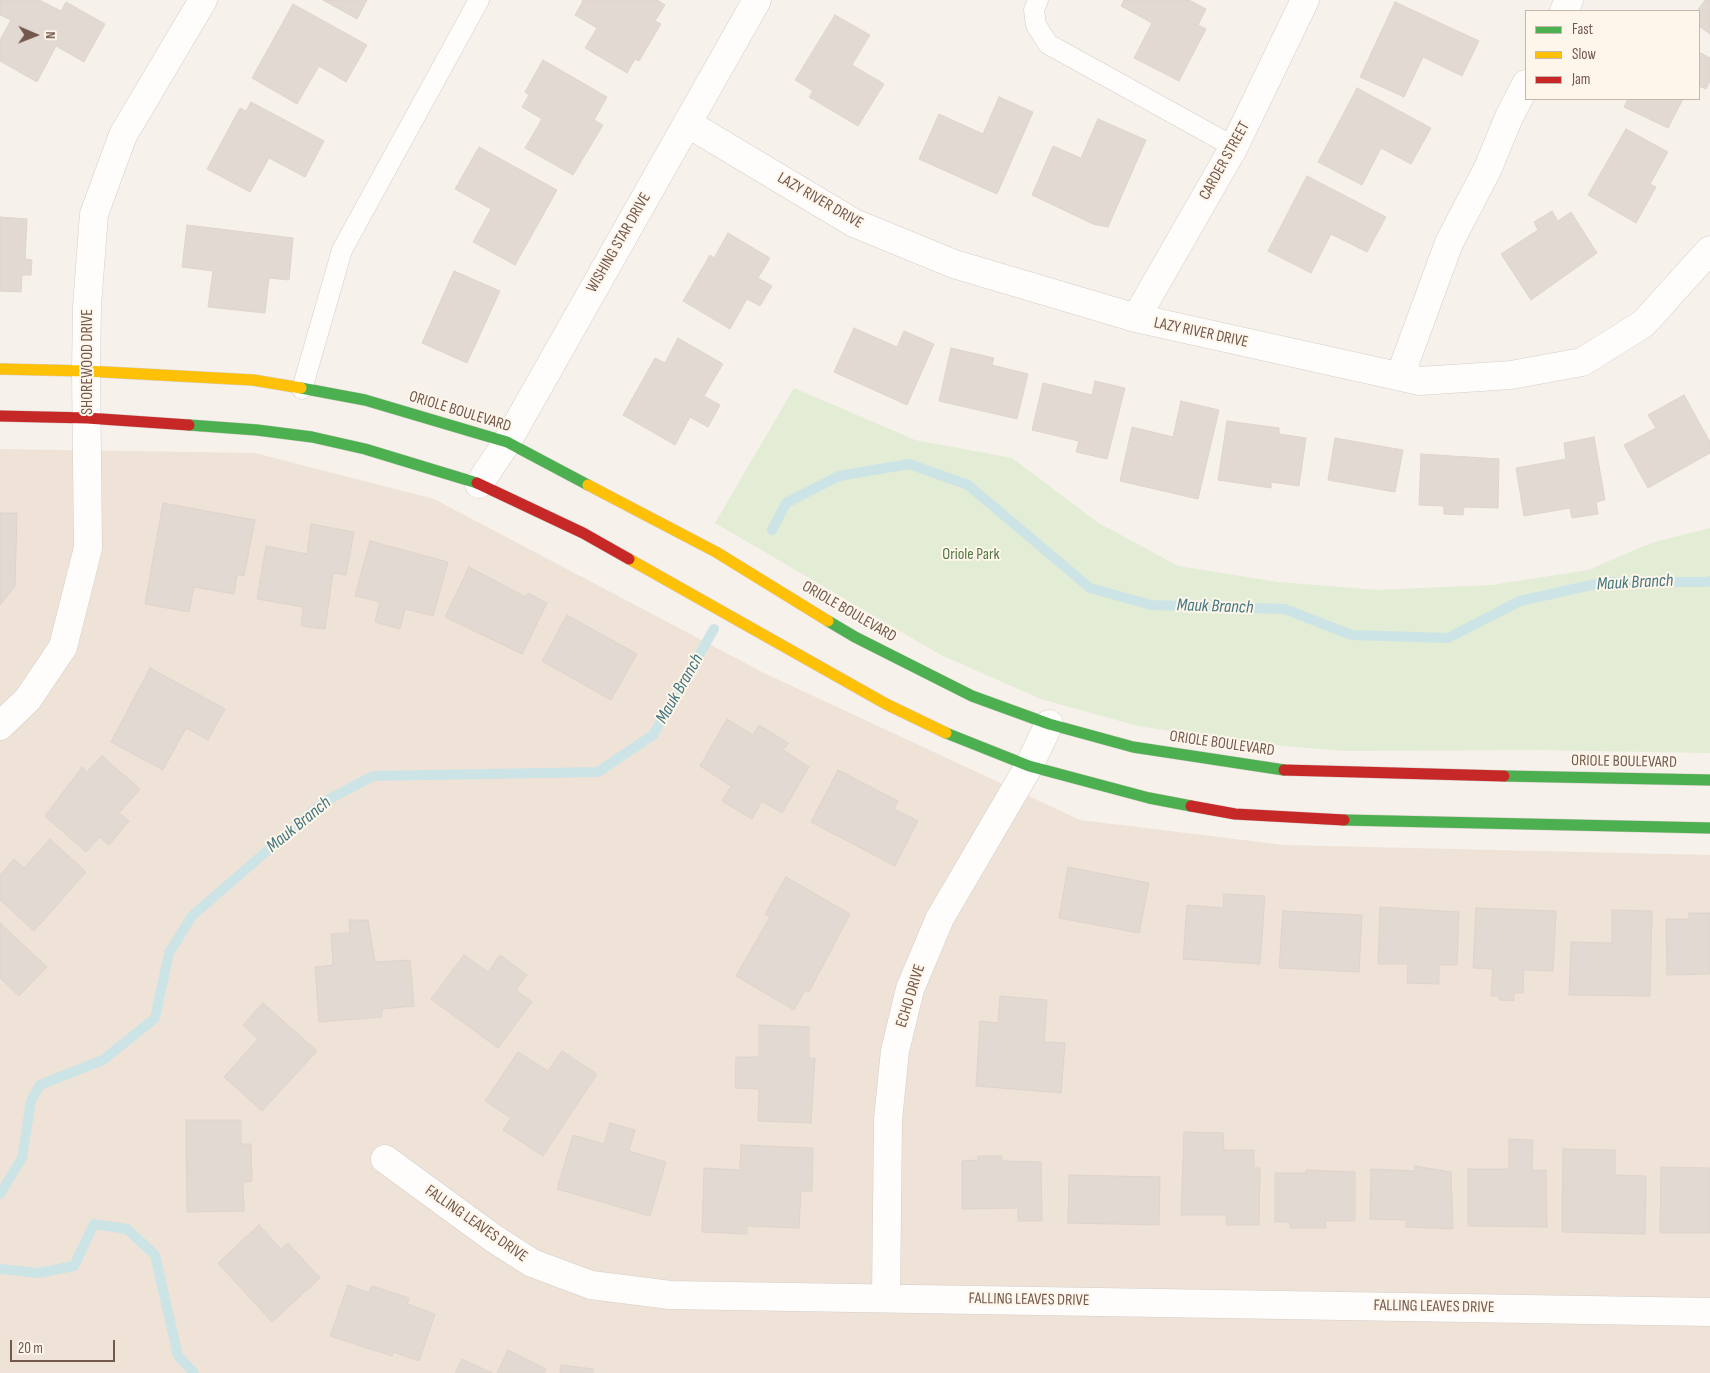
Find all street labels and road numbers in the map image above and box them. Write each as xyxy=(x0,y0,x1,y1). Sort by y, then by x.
street label: CARDER STREET xyxy=(1196,118,1254,204)
street label: LAZY RIVER DRIVE xyxy=(774,169,866,233)
street label: WISHING STAR DRIVE xyxy=(583,190,655,296)
street label: SHOREWOOD DRIVE xyxy=(78,309,98,415)
street label: LAZY RIVER DRIVE xyxy=(1152,314,1250,352)
street label: ORIOLE BOULEVARD xyxy=(407,387,513,437)
street label: ORIOLE BOULEVARD xyxy=(798,577,900,647)
street label: ORIOLE BOULEVARD xyxy=(1168,727,1276,761)
street label: ORIOLE BOULEVARD xyxy=(1571,751,1677,773)
street label: ECHO DRIVE xyxy=(892,962,930,1030)
street label: FALLING LEAVES DRIVE xyxy=(421,1181,531,1267)
street label: FALLING LEAVES DRIVE xyxy=(968,1289,1090,1311)
street label: FALLING LEAVES DRIVE xyxy=(1373,1296,1495,1318)

